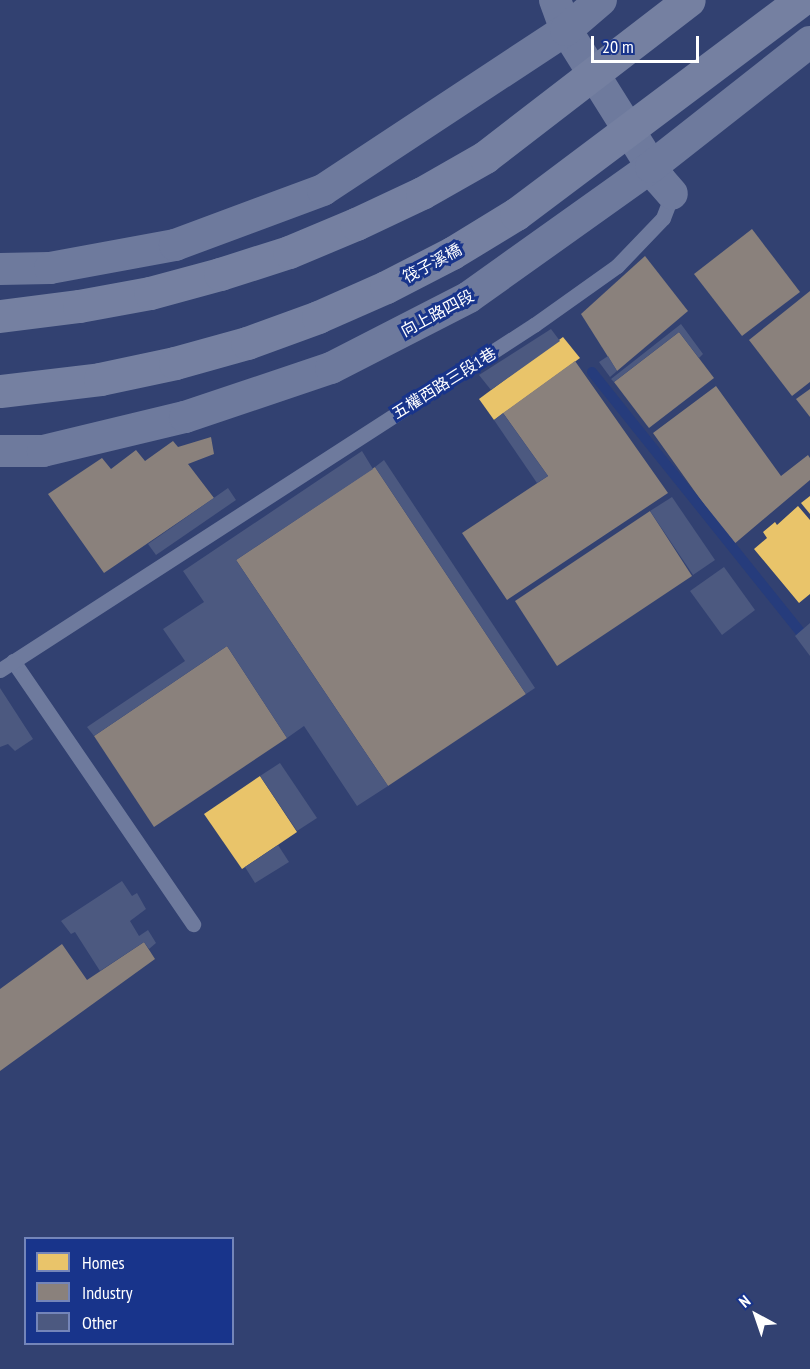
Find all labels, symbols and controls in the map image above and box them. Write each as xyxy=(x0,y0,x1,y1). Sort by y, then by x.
scale bar xyxy=(594,24,702,62)
text: 20 m xyxy=(602,35,634,58)
street label: 筏子溪橋 xyxy=(399,240,465,286)
street label: 向上路四段 xyxy=(397,286,477,340)
street label: 五權西路三段1巷 xyxy=(388,343,500,423)
legend xyxy=(24,1237,234,1345)
text: Homes xyxy=(82,1251,125,1274)
text: Industry xyxy=(82,1281,132,1304)
north arrow xyxy=(726,1285,786,1345)
text: N xyxy=(735,1291,754,1312)
text: Other xyxy=(82,1311,117,1334)

